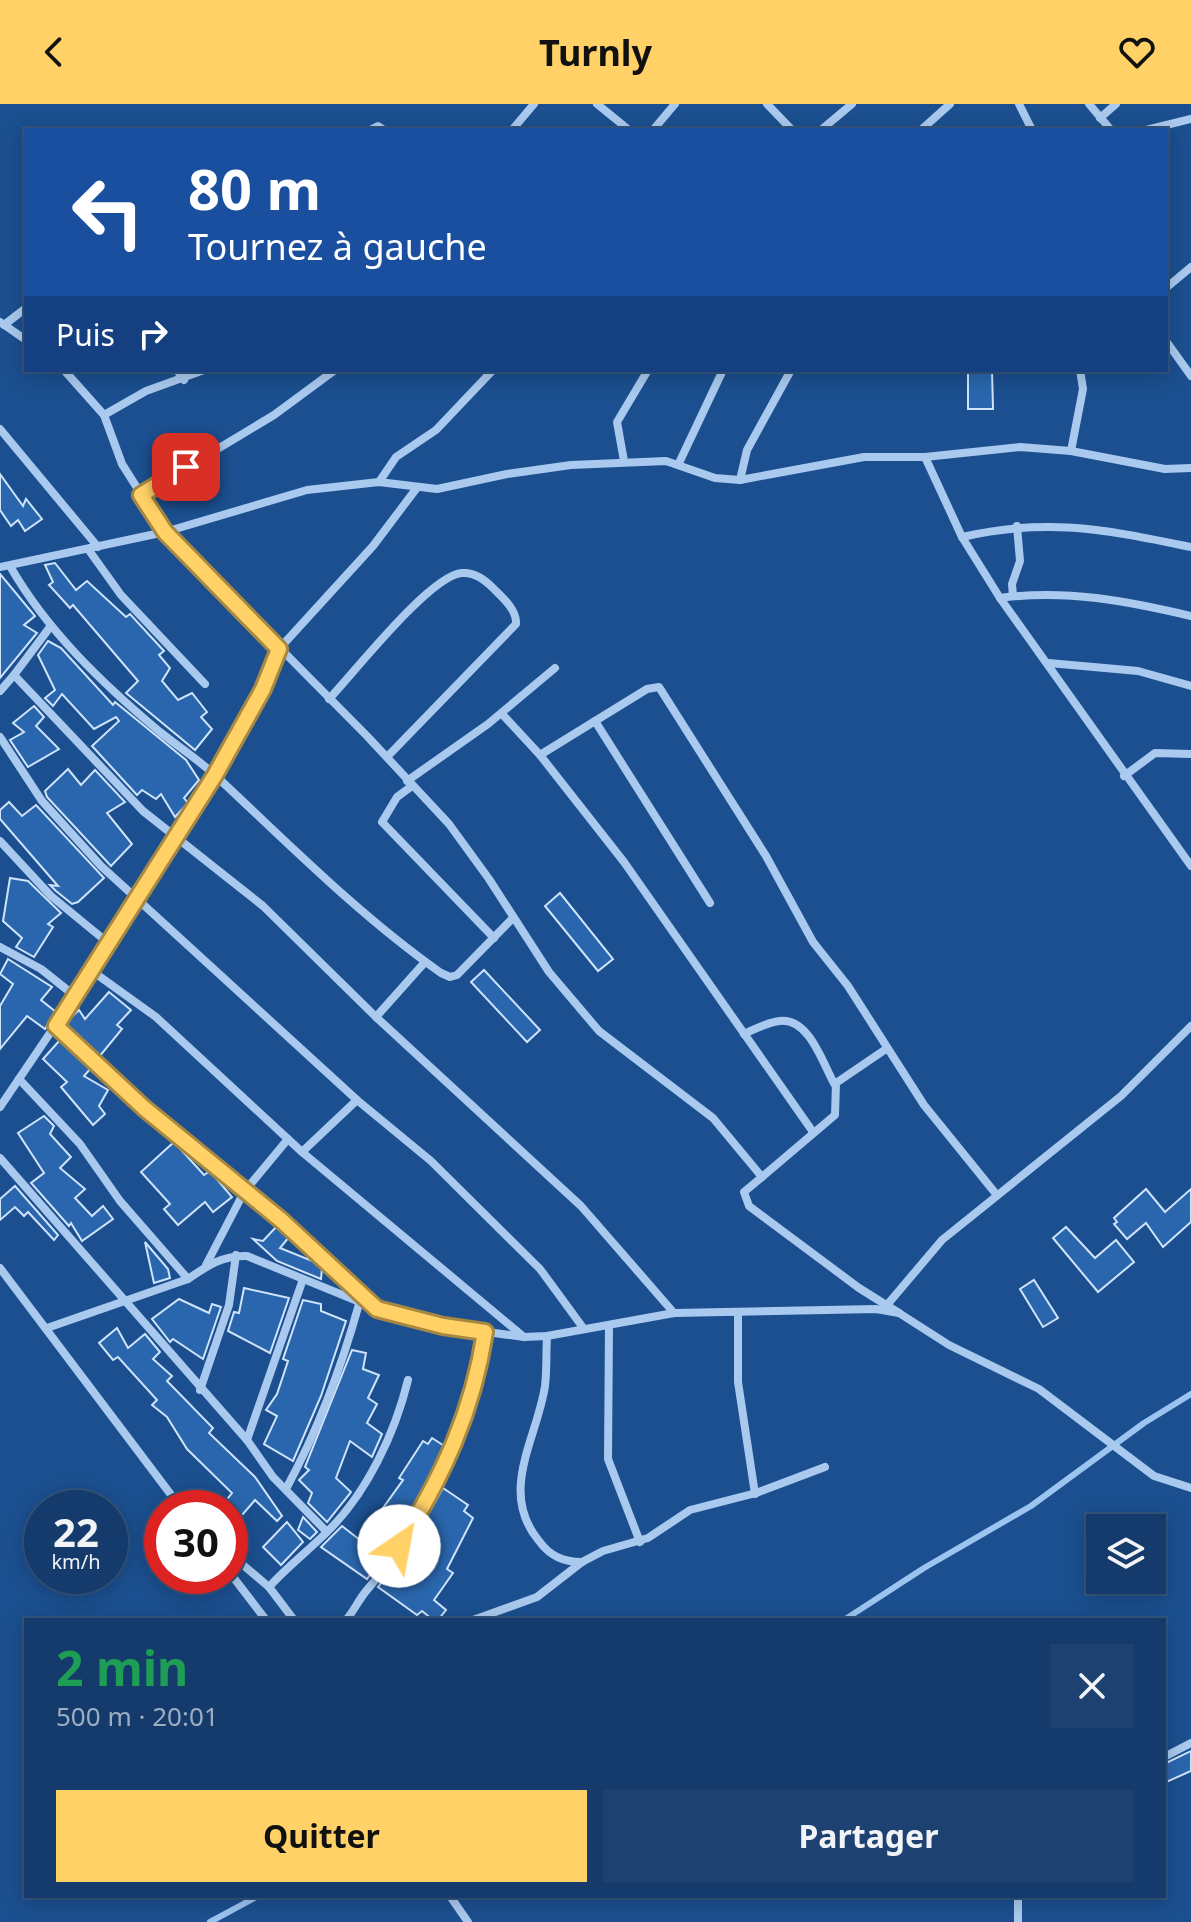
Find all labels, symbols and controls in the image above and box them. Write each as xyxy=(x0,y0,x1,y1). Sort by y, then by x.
text: Turnly xyxy=(539,28,652,77)
icon: back xyxy=(32,30,76,74)
icon: heart xyxy=(1115,30,1159,74)
text: 80 m xyxy=(188,150,321,226)
icon: left xyxy=(56,160,160,264)
text: Tournez à gauche xyxy=(188,222,487,271)
icon: right xyxy=(131,312,175,356)
text: Puis xyxy=(56,314,115,355)
pin xyxy=(152,433,220,501)
icon: arrive xyxy=(164,445,208,489)
speed limit sign: 30 xyxy=(144,1490,248,1594)
text: 22 xyxy=(53,1504,99,1559)
position arrow xyxy=(357,1504,441,1588)
map controls xyxy=(1086,1514,1166,1594)
button: layers xyxy=(1086,1514,1166,1594)
text: km/h xyxy=(51,1548,101,1575)
text: 2 min xyxy=(56,1635,188,1700)
button: close xyxy=(1050,1644,1134,1728)
text: 500 m · 20:01 xyxy=(56,1698,219,1734)
button: Quitter xyxy=(56,1790,587,1882)
button: Partager xyxy=(603,1790,1134,1882)

